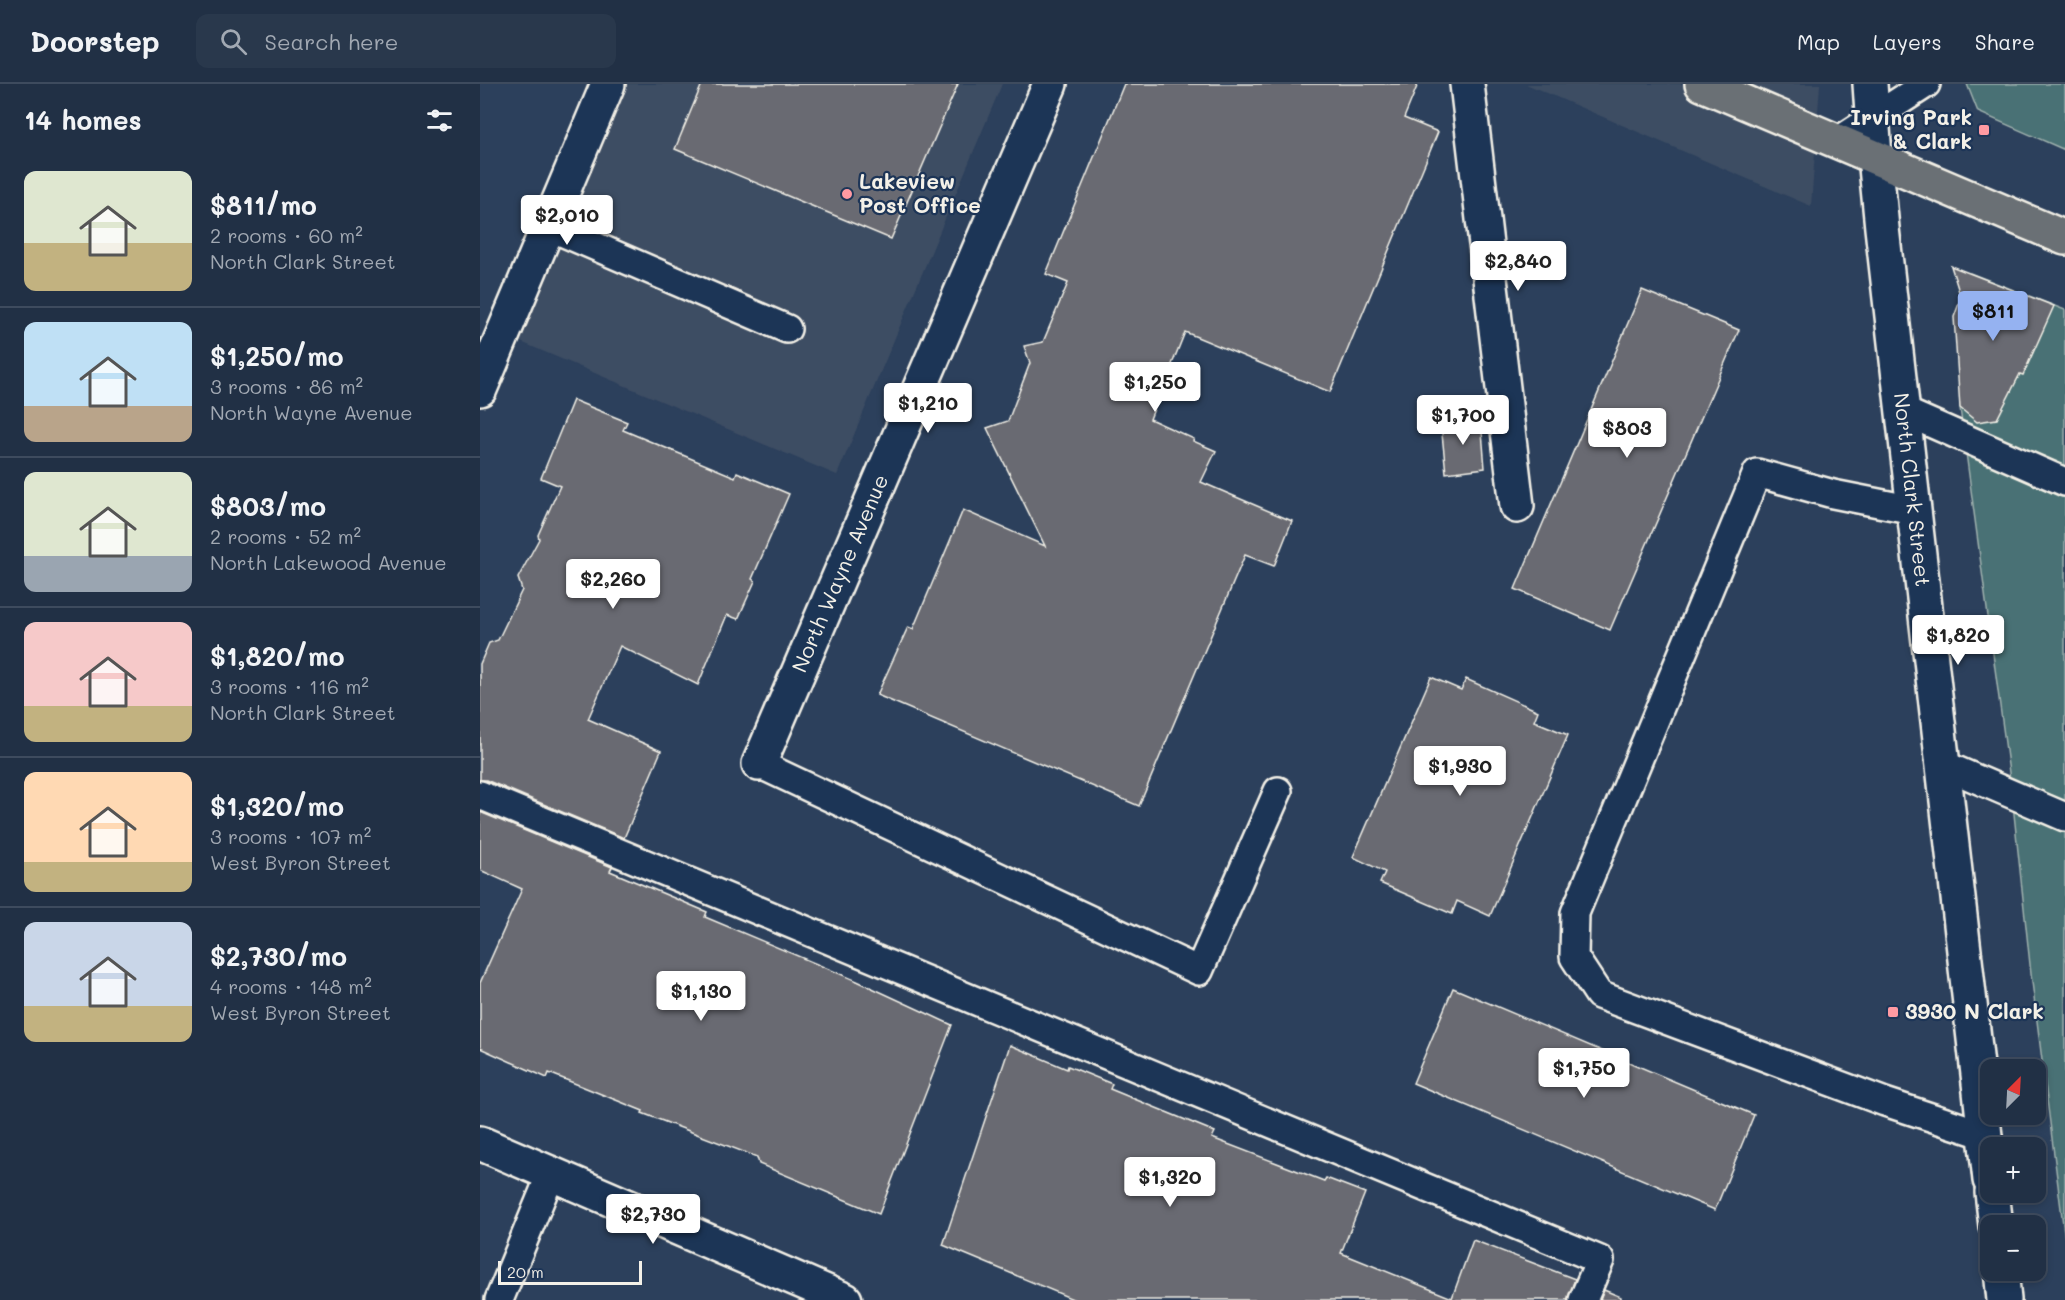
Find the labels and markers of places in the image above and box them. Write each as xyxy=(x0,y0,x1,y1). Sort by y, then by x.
place label: Irving Park & Clark xyxy=(1850,103,1972,154)
marker: Irving Park & Clark xyxy=(1977,123,1991,137)
place label: Lakeview Post Office xyxy=(859,167,981,218)
marker: Lakeview Post Office xyxy=(840,187,854,201)
pin: $2,010 xyxy=(518,195,616,246)
pin: $2,840 xyxy=(1469,241,1567,292)
pin: $811 xyxy=(1957,291,2029,342)
pin: $1,250 xyxy=(1106,362,1204,413)
pin: $1,210 xyxy=(879,383,977,434)
pin: $1,700 xyxy=(1414,395,1512,446)
pin: $803 xyxy=(1591,408,1663,459)
pin: $2,260 xyxy=(564,559,662,610)
pin: $1,820 xyxy=(1909,615,2007,666)
pin: $1,930 xyxy=(1411,746,1509,797)
pin: $1,130 xyxy=(652,971,750,1022)
place label: 3930 N Clark xyxy=(1905,997,2044,1024)
marker: 3930 N Clark xyxy=(1886,1005,1900,1019)
pin: $1,750 xyxy=(1535,1048,1633,1099)
pin: $1,320 xyxy=(1121,1157,1219,1208)
pin: $2,730 xyxy=(604,1194,702,1245)

